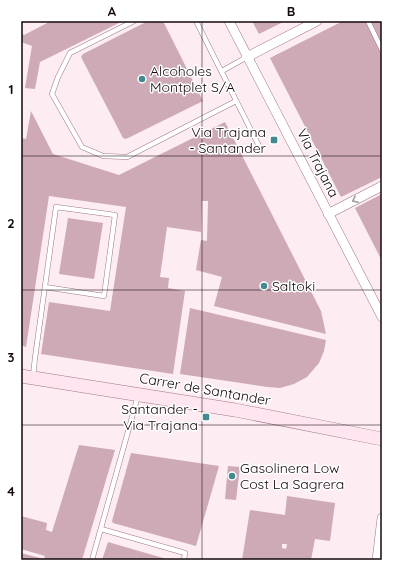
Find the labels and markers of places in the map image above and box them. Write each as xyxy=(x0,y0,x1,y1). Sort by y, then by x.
place label: Alcoholes Montplet S/A xyxy=(150,62,235,96)
marker: Alcoholes Montplet S/A xyxy=(137,74,147,84)
place label: Via Trajana - Santander xyxy=(189,123,267,157)
marker: Via Trajana - Santander xyxy=(269,135,279,145)
place label: Saltoki xyxy=(272,277,315,295)
marker: Saltoki xyxy=(259,281,269,291)
place label: Santander - Via Trajana xyxy=(121,400,198,434)
marker: Santander - Via Trajana xyxy=(201,412,211,422)
place label: Gasolinera Low Cost La Sagrera xyxy=(240,459,344,493)
marker: Gasolinera Low Cost La Sagrera xyxy=(227,471,237,481)

